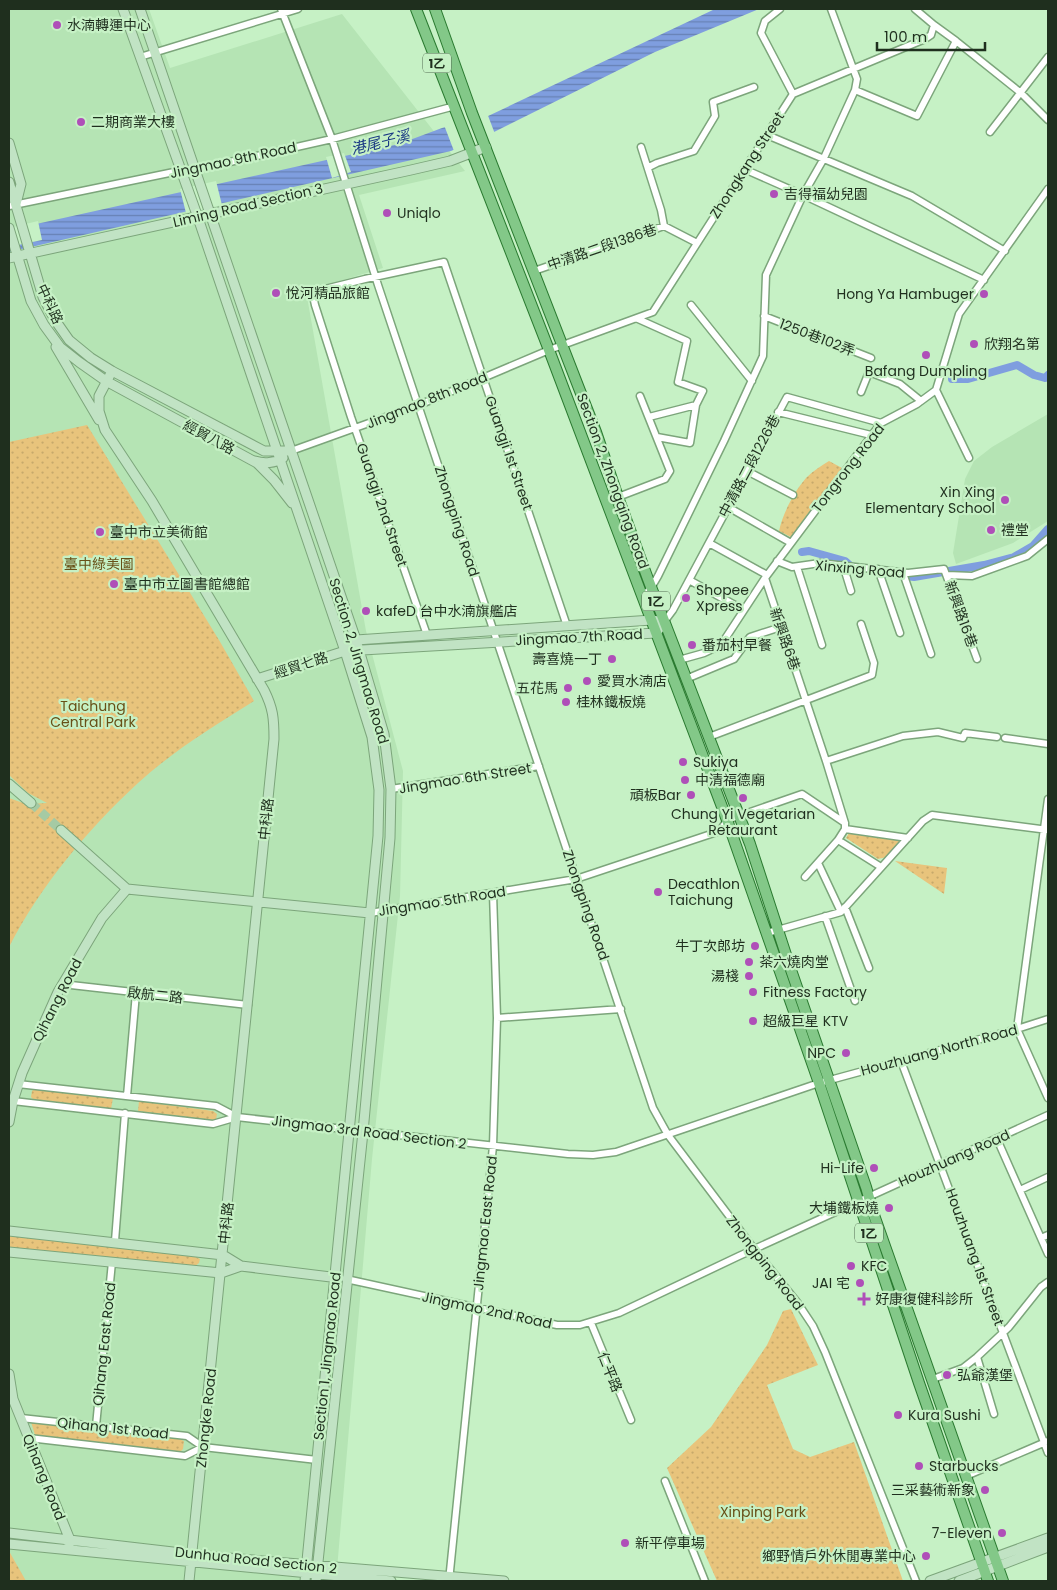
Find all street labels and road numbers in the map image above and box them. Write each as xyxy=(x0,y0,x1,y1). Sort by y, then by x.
road number: 1乙 xyxy=(423,54,451,72)
street label: Zhongkang Street xyxy=(705,108,789,222)
street label: Jingmao 9th Road xyxy=(168,137,298,183)
street label: Liming Road Section 3 xyxy=(171,178,325,232)
street label: 中清路二段1386巷 xyxy=(545,219,659,275)
street label: 中科路 xyxy=(32,281,68,327)
street label: 1250巷102弄 xyxy=(776,313,858,361)
street label: Jingmao 8th Road xyxy=(363,367,491,433)
street label: Section 2, Zhongqing Road xyxy=(572,390,654,572)
street label: Guangji 1st Street xyxy=(480,393,538,513)
street label: 中清路二段1226巷 xyxy=(714,411,784,521)
street label: 經貿八路 xyxy=(180,415,238,459)
street label: Tongrong Road xyxy=(807,419,889,517)
street label: Guangji 2nd Street xyxy=(351,440,413,570)
street label: Zhongping Road xyxy=(430,463,484,579)
street label: Xinxing Road xyxy=(814,555,906,583)
street label: Section 2, Jingmao Road xyxy=(324,576,394,746)
street label: 新興路16巷 xyxy=(940,578,982,650)
road number: 1乙 xyxy=(642,592,670,610)
street label: 新興路6巷 xyxy=(765,605,805,673)
street label: Jingmao 7th Road xyxy=(515,624,643,650)
street label: 經貿七路 xyxy=(271,647,331,683)
street label: Jingmao 6th Street xyxy=(397,758,533,798)
street label: 中科路 xyxy=(254,797,278,841)
street label: Zhongping Road xyxy=(558,847,614,963)
street label: Jingmao 5th Road xyxy=(377,881,507,921)
street label: Qihang Road xyxy=(27,955,87,1045)
street label: 啟航二路 xyxy=(126,982,184,1008)
street label: Houzhuang North Road xyxy=(858,1019,1020,1081)
street label: Jingmao 3rd Road Section 2 xyxy=(270,1110,468,1154)
street label: Houzhuang Road xyxy=(895,1124,1013,1192)
street label: Jingmao East Road xyxy=(468,1155,502,1291)
street label: Houzhuang 1st Street xyxy=(941,1185,1009,1329)
street label: 中科路 xyxy=(214,1201,238,1245)
street label: Zhongping Road xyxy=(722,1211,808,1315)
road number: 1乙 xyxy=(855,1224,883,1242)
street label: Section 1, Jingmao Road xyxy=(308,1271,346,1441)
street label: Qihang East Road xyxy=(88,1281,120,1407)
street label: Jingmao 2nd Road xyxy=(420,1286,554,1334)
street label: 仁平路 xyxy=(593,1349,627,1395)
street label: Zhongke Road xyxy=(191,1367,221,1469)
street label: Qihang 1st Road xyxy=(56,1412,170,1444)
street label: Qihang Road xyxy=(18,1431,70,1523)
street label: Dunhua Road Section 2 xyxy=(174,1542,338,1578)

